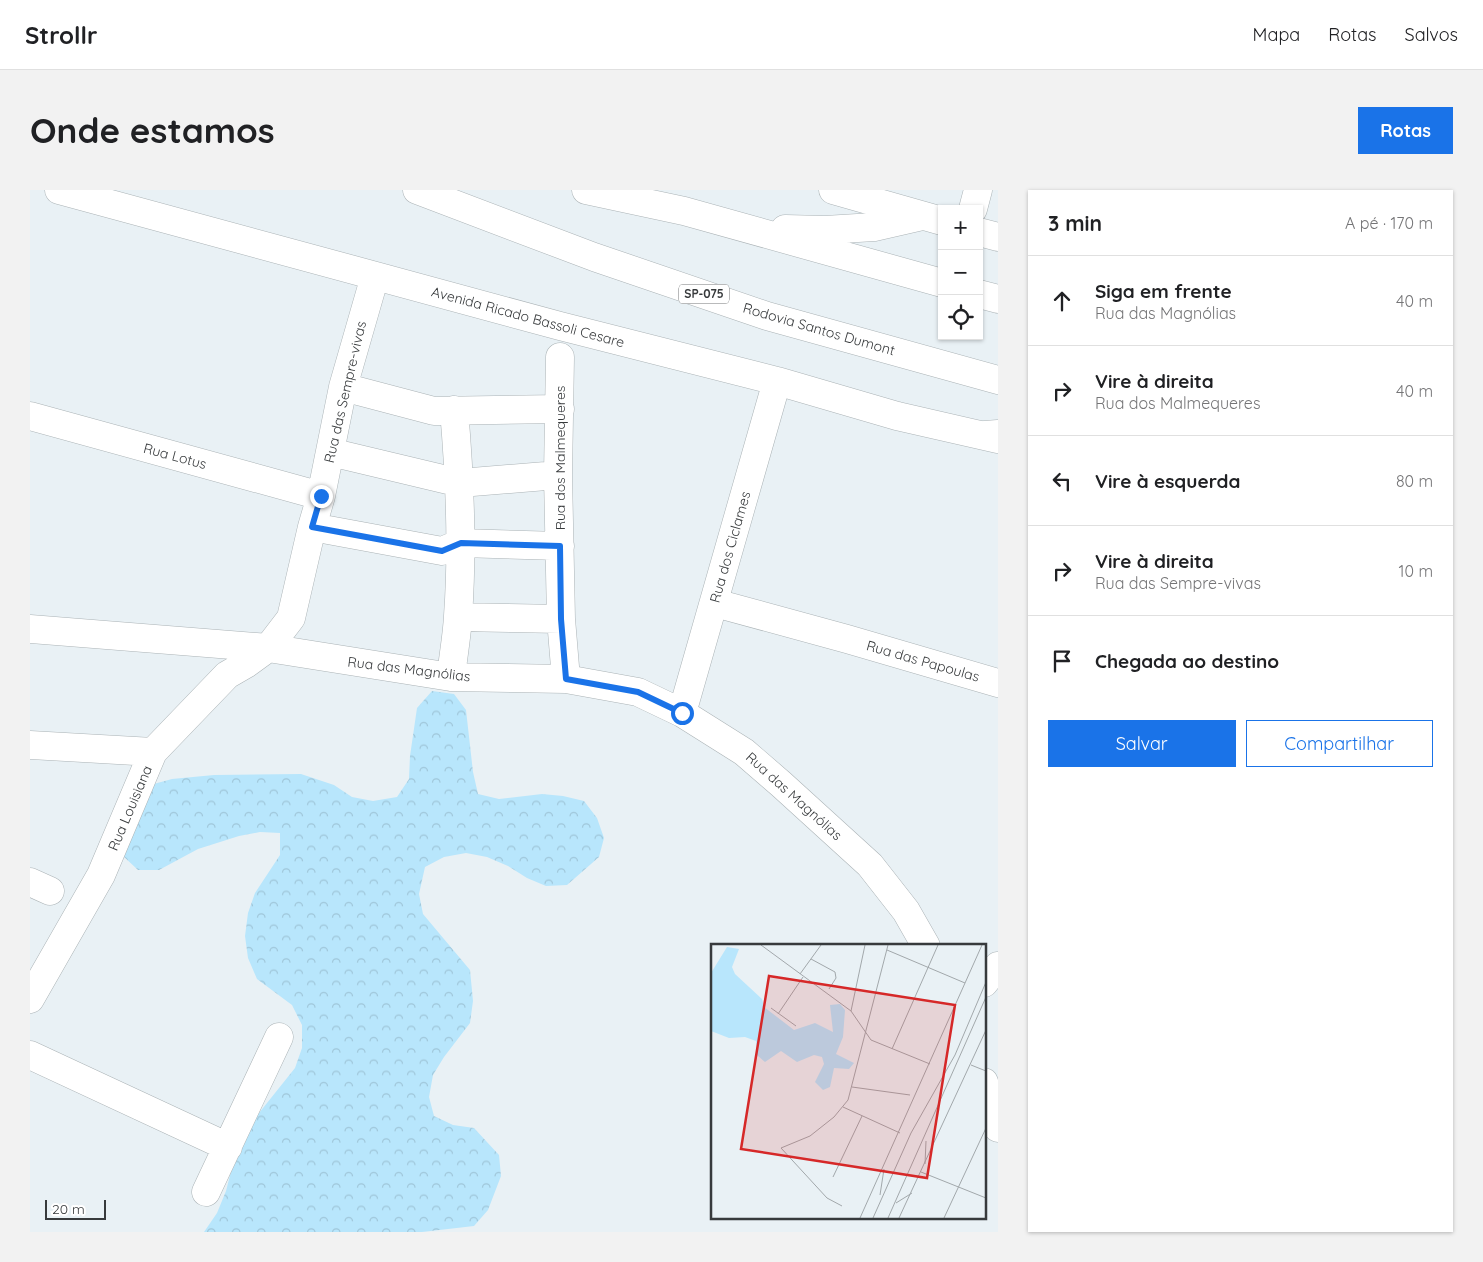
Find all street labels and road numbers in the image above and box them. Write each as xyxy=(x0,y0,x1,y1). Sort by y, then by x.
street label: Avenida Ricado Bassoli Cesare xyxy=(430,283,627,351)
road number: SP-075 xyxy=(679,285,729,304)
street label: Rodovia Santos Dumont xyxy=(741,299,897,359)
street label: Rua das Sempre-vivas xyxy=(320,319,370,465)
street label: Rua dos Malmequeres xyxy=(551,386,569,530)
street label: Rua Lotus xyxy=(141,439,209,473)
street label: Rua dos Ciclames xyxy=(705,489,755,605)
street label: Rua das Papoulas xyxy=(864,636,982,686)
street label: Rua das Magnólias xyxy=(347,653,471,685)
street label: Rua das Magnólias xyxy=(742,748,846,844)
street label: Rua Louisiana xyxy=(104,763,156,853)

